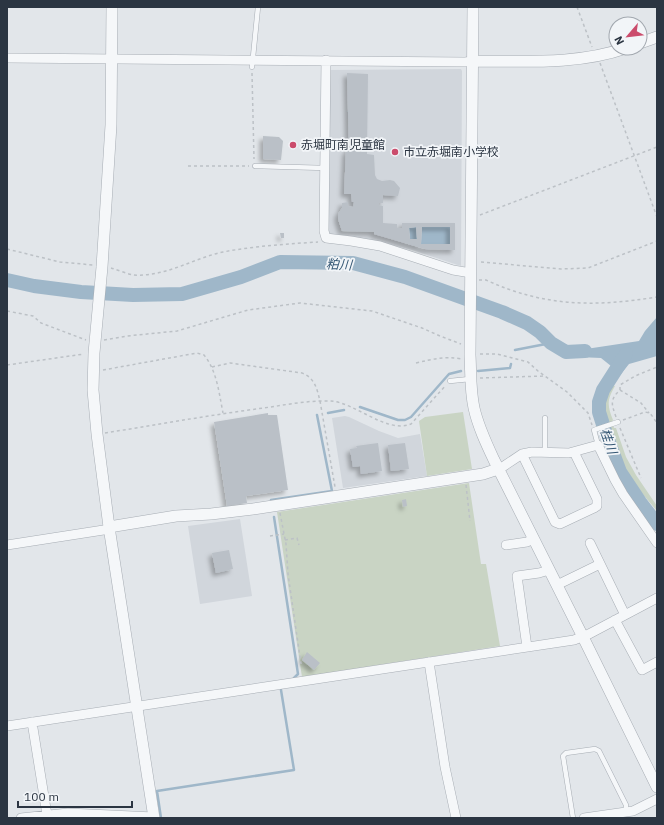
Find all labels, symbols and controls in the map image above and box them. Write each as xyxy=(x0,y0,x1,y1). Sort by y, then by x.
north arrow xyxy=(608,16,648,56)
text: N xyxy=(611,34,627,47)
place label: 赤堀町南児童館 xyxy=(301,137,385,152)
marker: 赤堀町南児童館 xyxy=(288,140,298,150)
place label: 市立赤堀南小学校 xyxy=(403,144,499,159)
marker: 市立赤堀南小学校 xyxy=(390,147,400,157)
water label: 粕川 xyxy=(326,255,354,274)
water label: 桂川 xyxy=(596,426,621,458)
scale bar xyxy=(18,783,132,809)
text: 100 m xyxy=(24,789,59,804)

